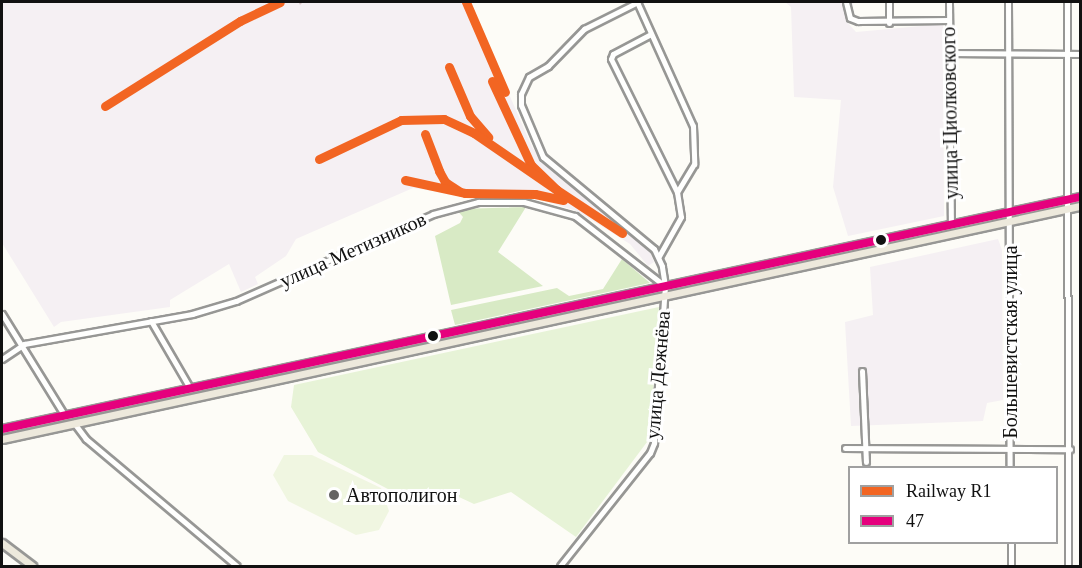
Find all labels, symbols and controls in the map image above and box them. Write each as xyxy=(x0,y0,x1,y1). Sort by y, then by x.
street label: улица Циолковского xyxy=(936,27,964,199)
street label: улица Метизников xyxy=(276,207,430,293)
unlabelled marker xyxy=(875,234,887,246)
street label: Большевистская улица xyxy=(998,245,1022,439)
street label: улица Дежнёва xyxy=(640,310,676,440)
unlabelled marker xyxy=(427,330,439,342)
legend xyxy=(848,466,1058,544)
text: Railway R1 xyxy=(906,481,992,501)
place label: Автополигон xyxy=(346,483,457,507)
marker: Автополигон xyxy=(327,488,341,502)
text: 47 xyxy=(906,511,924,531)

